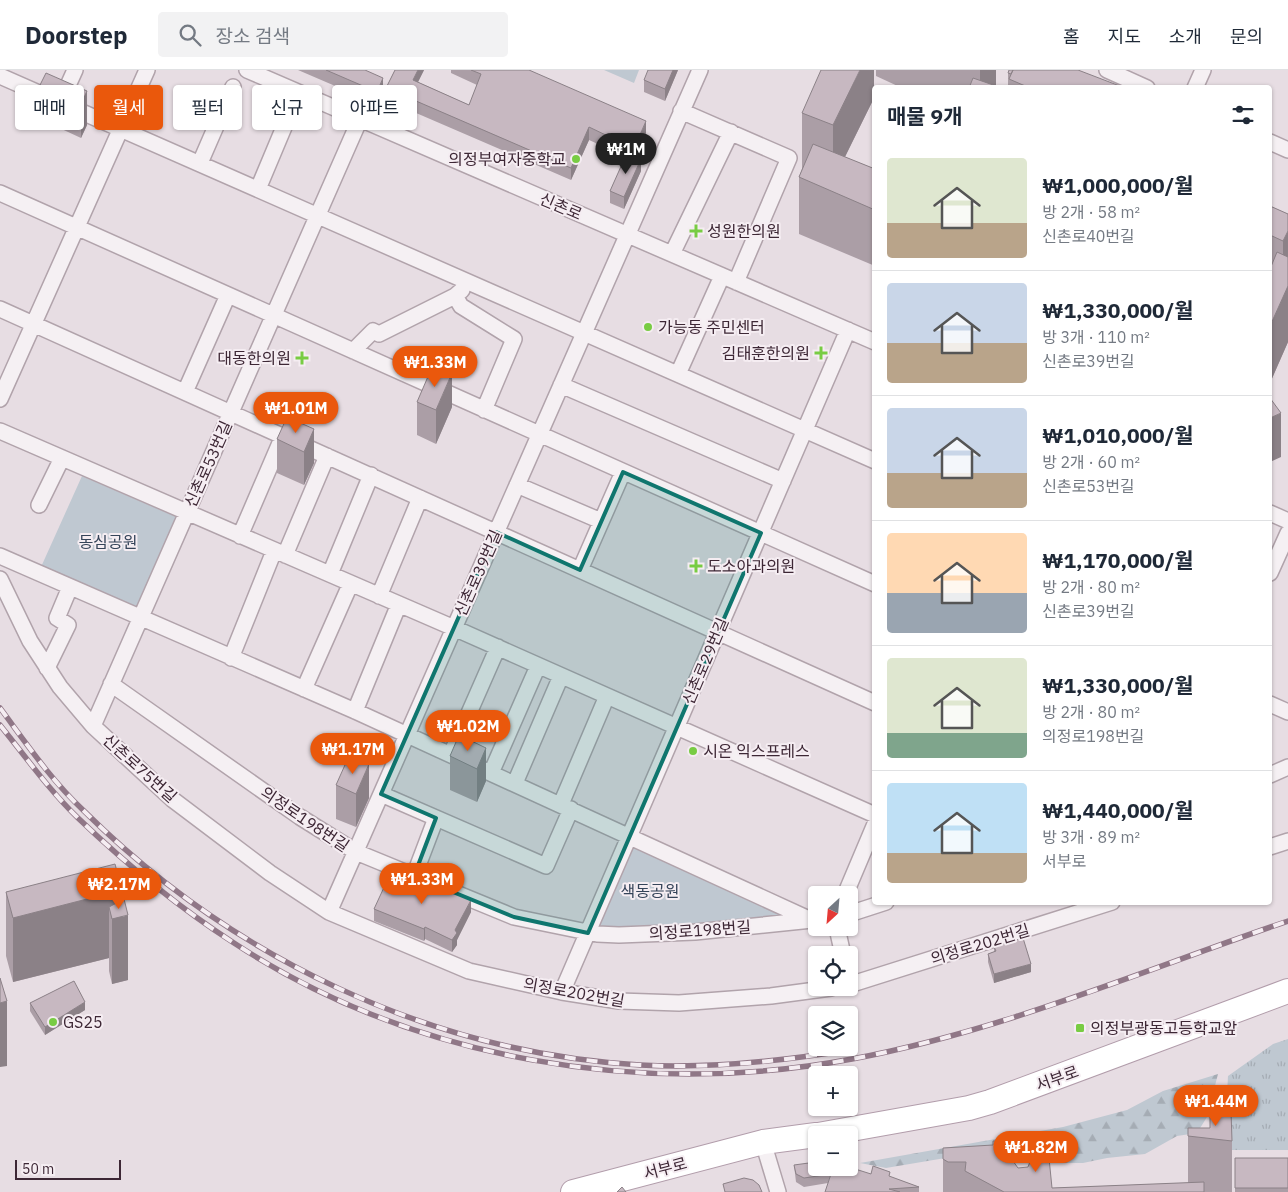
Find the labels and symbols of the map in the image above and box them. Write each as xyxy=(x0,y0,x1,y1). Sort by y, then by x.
pin: ₩1M xyxy=(602,132,650,175)
place label: 의정부여자중학교 xyxy=(448,149,566,169)
marker: 의정부여자중학교 xyxy=(570,153,582,165)
street label: 신촌로 xyxy=(537,188,585,224)
place label: 성원한의원 xyxy=(707,221,781,241)
marker: 성원한의원 xyxy=(689,224,703,238)
place label: 가능동 주민센터 xyxy=(658,317,765,337)
marker: 가능동 주민센터 xyxy=(642,321,654,333)
place label: 김태훈한의원 xyxy=(722,343,810,363)
pin: ₩1.33M xyxy=(394,346,476,388)
marker: 김태훈한의원 xyxy=(814,346,828,360)
place label: 대동한의원 xyxy=(217,348,291,368)
marker: 대동한의원 xyxy=(295,351,309,365)
pin: ₩1.01M xyxy=(255,392,337,434)
street label: 신촌로53번길 xyxy=(180,418,236,510)
street label: 신촌로39번길 xyxy=(450,527,506,619)
park label: 동심공원 xyxy=(79,532,137,552)
place label: 도소아과의원 xyxy=(707,556,795,576)
marker: 도소아과의원 xyxy=(689,559,703,573)
street label: 신촌로29번길 xyxy=(678,614,732,708)
pin: ₩1.02M xyxy=(427,710,509,752)
street label: 신촌로75번길 xyxy=(99,730,181,806)
pin: ₩1.17M xyxy=(312,732,394,775)
place label: 시온 익스프레스 xyxy=(703,741,810,761)
marker: 시온 익스프레스 xyxy=(687,745,699,757)
street label: 의정로198번길 xyxy=(257,782,353,856)
pin: ₩1.33M xyxy=(381,862,463,905)
pin: ₩2.17M xyxy=(78,868,160,910)
park label: 색동공원 xyxy=(621,881,679,901)
north arrow xyxy=(808,886,858,936)
street label: 의정로198번길 xyxy=(648,916,752,944)
street label: 의정로202번길 xyxy=(928,919,1032,969)
street label: 의정로202번길 xyxy=(522,973,626,1011)
place label: GS25 xyxy=(63,1012,103,1032)
marker: GS25 xyxy=(47,1016,59,1028)
place label: 의정부광동고등학교앞 xyxy=(1090,1018,1237,1038)
marker: 의정부광동고등학교앞 xyxy=(1074,1022,1086,1034)
street label: 서부로 xyxy=(1033,1061,1081,1095)
pin: ₩1.44M xyxy=(1175,1084,1257,1127)
pin: ₩1.82M xyxy=(995,1130,1077,1173)
street label: 서부로 xyxy=(641,1153,689,1183)
scale bar xyxy=(15,1157,121,1180)

